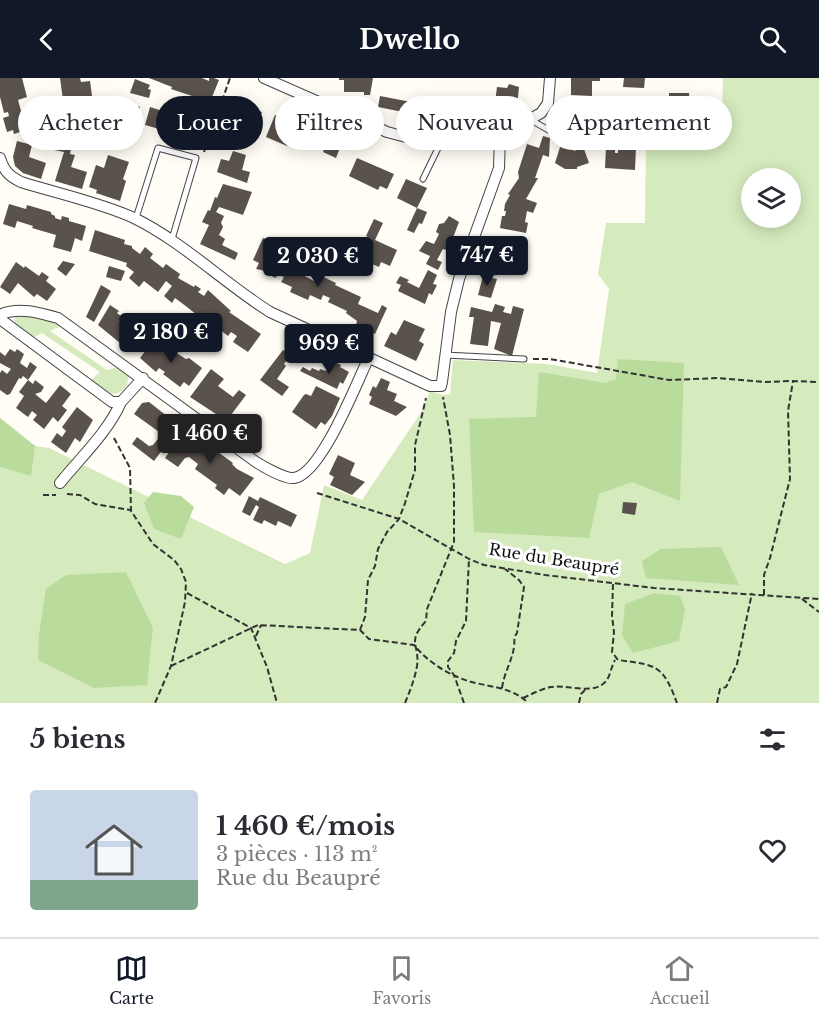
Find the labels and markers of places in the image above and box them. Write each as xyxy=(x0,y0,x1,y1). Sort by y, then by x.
pin: 747 € xyxy=(445,236,529,287)
pin: 2 030 € xyxy=(263,237,373,288)
pin: 2 180 € xyxy=(116,313,226,364)
pin: 969 € xyxy=(287,324,371,375)
pin: 1 460 € xyxy=(155,414,265,465)

